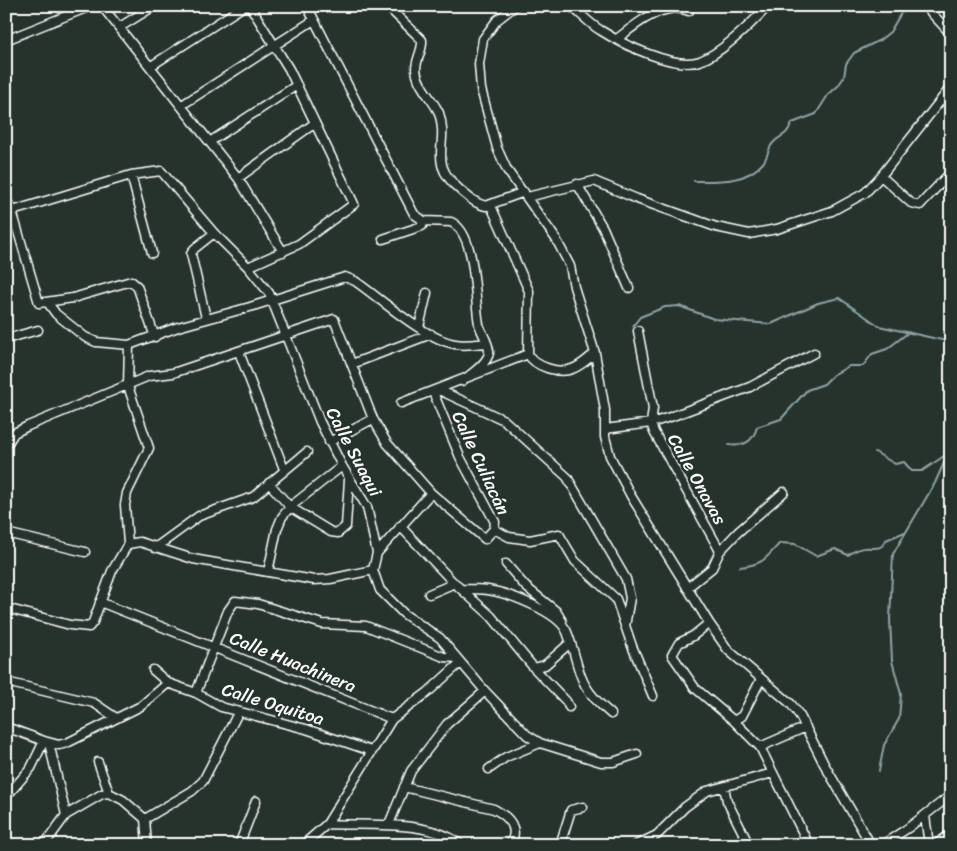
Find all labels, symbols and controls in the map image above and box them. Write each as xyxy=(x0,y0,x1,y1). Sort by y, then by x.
street label: Calle Suaqui xyxy=(317,401,392,504)
street label: Calle Culiacán xyxy=(443,405,519,521)
street label: Calle Onavas xyxy=(659,427,736,531)
street label: Calle Huachinera xyxy=(225,622,361,702)
street label: Calle Oquitoa xyxy=(218,673,328,735)

